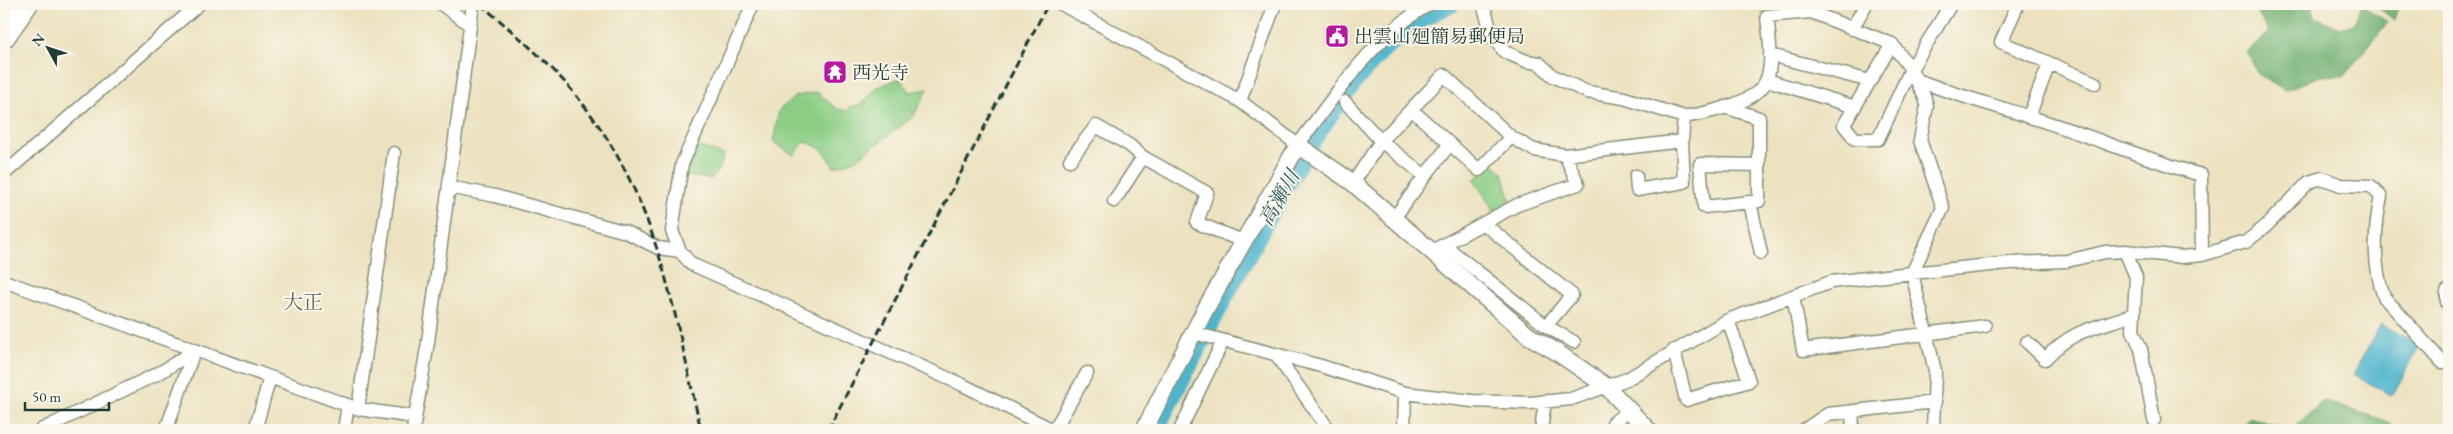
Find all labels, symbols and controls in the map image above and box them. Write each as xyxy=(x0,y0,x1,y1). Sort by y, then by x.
north arrow xyxy=(22,22,72,72)
public building icon: 出雲山廻簡易郵便局 xyxy=(1324,23,1350,49)
place label: 出雲山廻簡易郵便局 xyxy=(1354,24,1525,49)
text: N xyxy=(28,29,49,50)
temple icon: 西光寺 xyxy=(822,59,848,85)
place label: 西光寺 xyxy=(852,60,909,85)
water label: 高瀬川 xyxy=(1253,164,1306,230)
district label: 大正 xyxy=(283,289,323,315)
scale bar xyxy=(25,379,109,411)
text: 50 m xyxy=(32,387,61,406)

